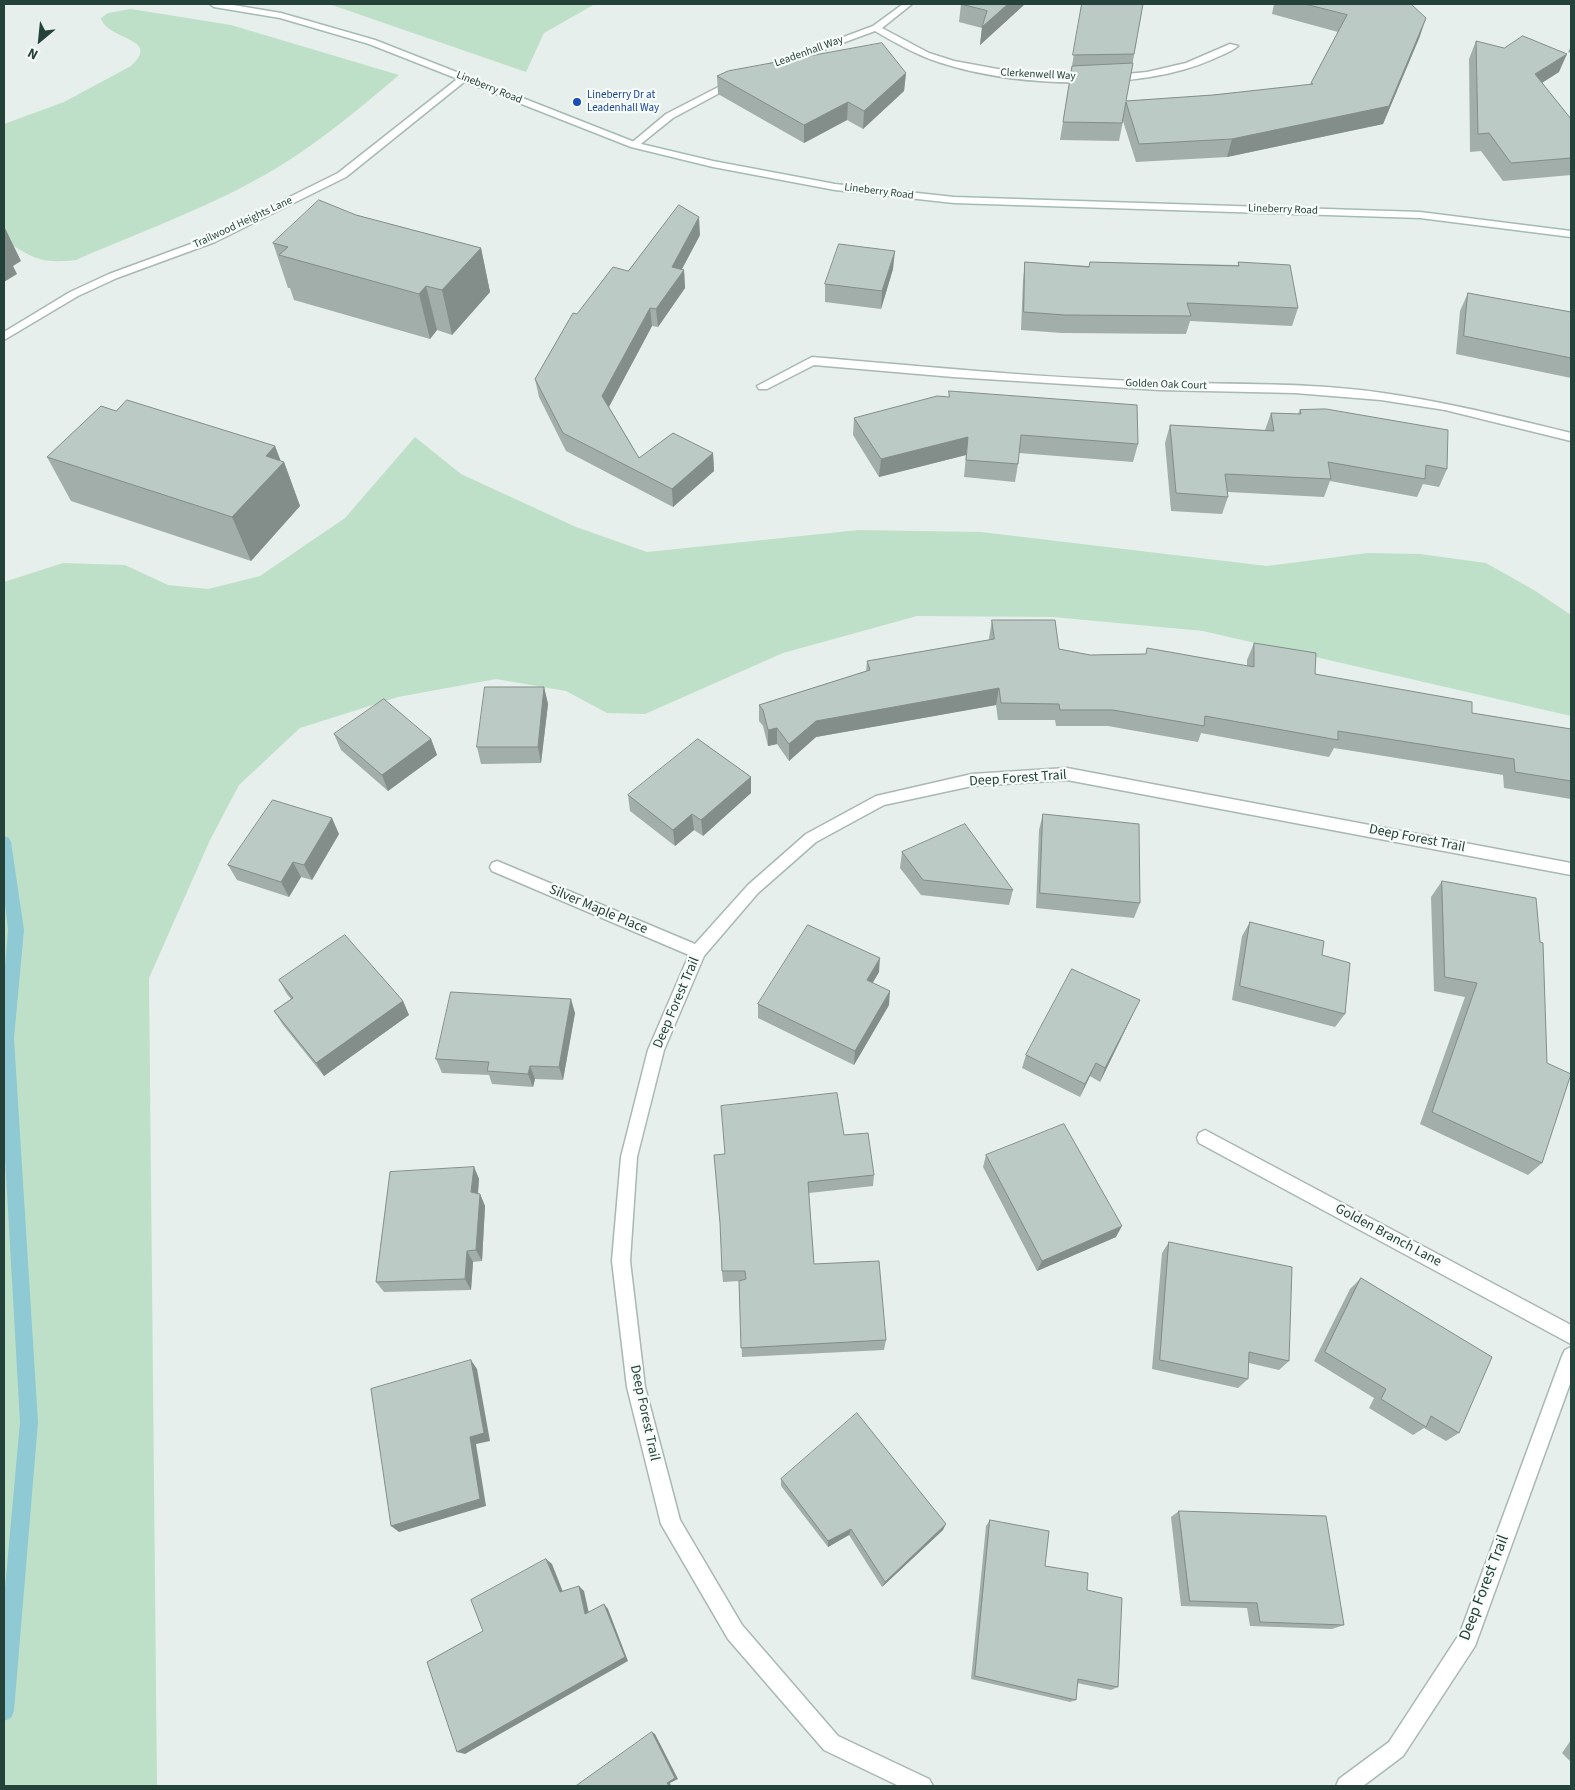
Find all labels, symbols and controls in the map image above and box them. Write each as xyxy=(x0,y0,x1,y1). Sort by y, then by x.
north arrow xyxy=(15,15,65,65)
street label: Leadenhall Way xyxy=(773,33,845,71)
text: N xyxy=(24,42,42,64)
street label: Clerkenwell Way xyxy=(1000,66,1076,84)
street label: Lineberry Road xyxy=(454,69,524,107)
place label: Lineberry Dr at Leadenhall Way xyxy=(587,89,659,115)
marker: Lineberry Dr at Leadenhall Way xyxy=(571,96,583,108)
street label: Lineberry Road xyxy=(843,181,915,203)
street label: Trailwood Heights Lane xyxy=(191,194,295,252)
street label: Lineberry Road xyxy=(1248,202,1318,218)
street label: Golden Oak Court xyxy=(1125,377,1207,393)
street label: Deep Forest Trail xyxy=(969,767,1067,791)
street label: Deep Forest Trail xyxy=(1367,821,1467,857)
street label: Silver Maple Place xyxy=(546,882,650,938)
street label: Deep Forest Trail xyxy=(650,955,704,1051)
street label: Golden Branch Lane xyxy=(1332,1201,1444,1271)
street label: Deep Forest Trail xyxy=(626,1364,662,1462)
street label: Deep Forest Trail xyxy=(1456,1532,1514,1644)

